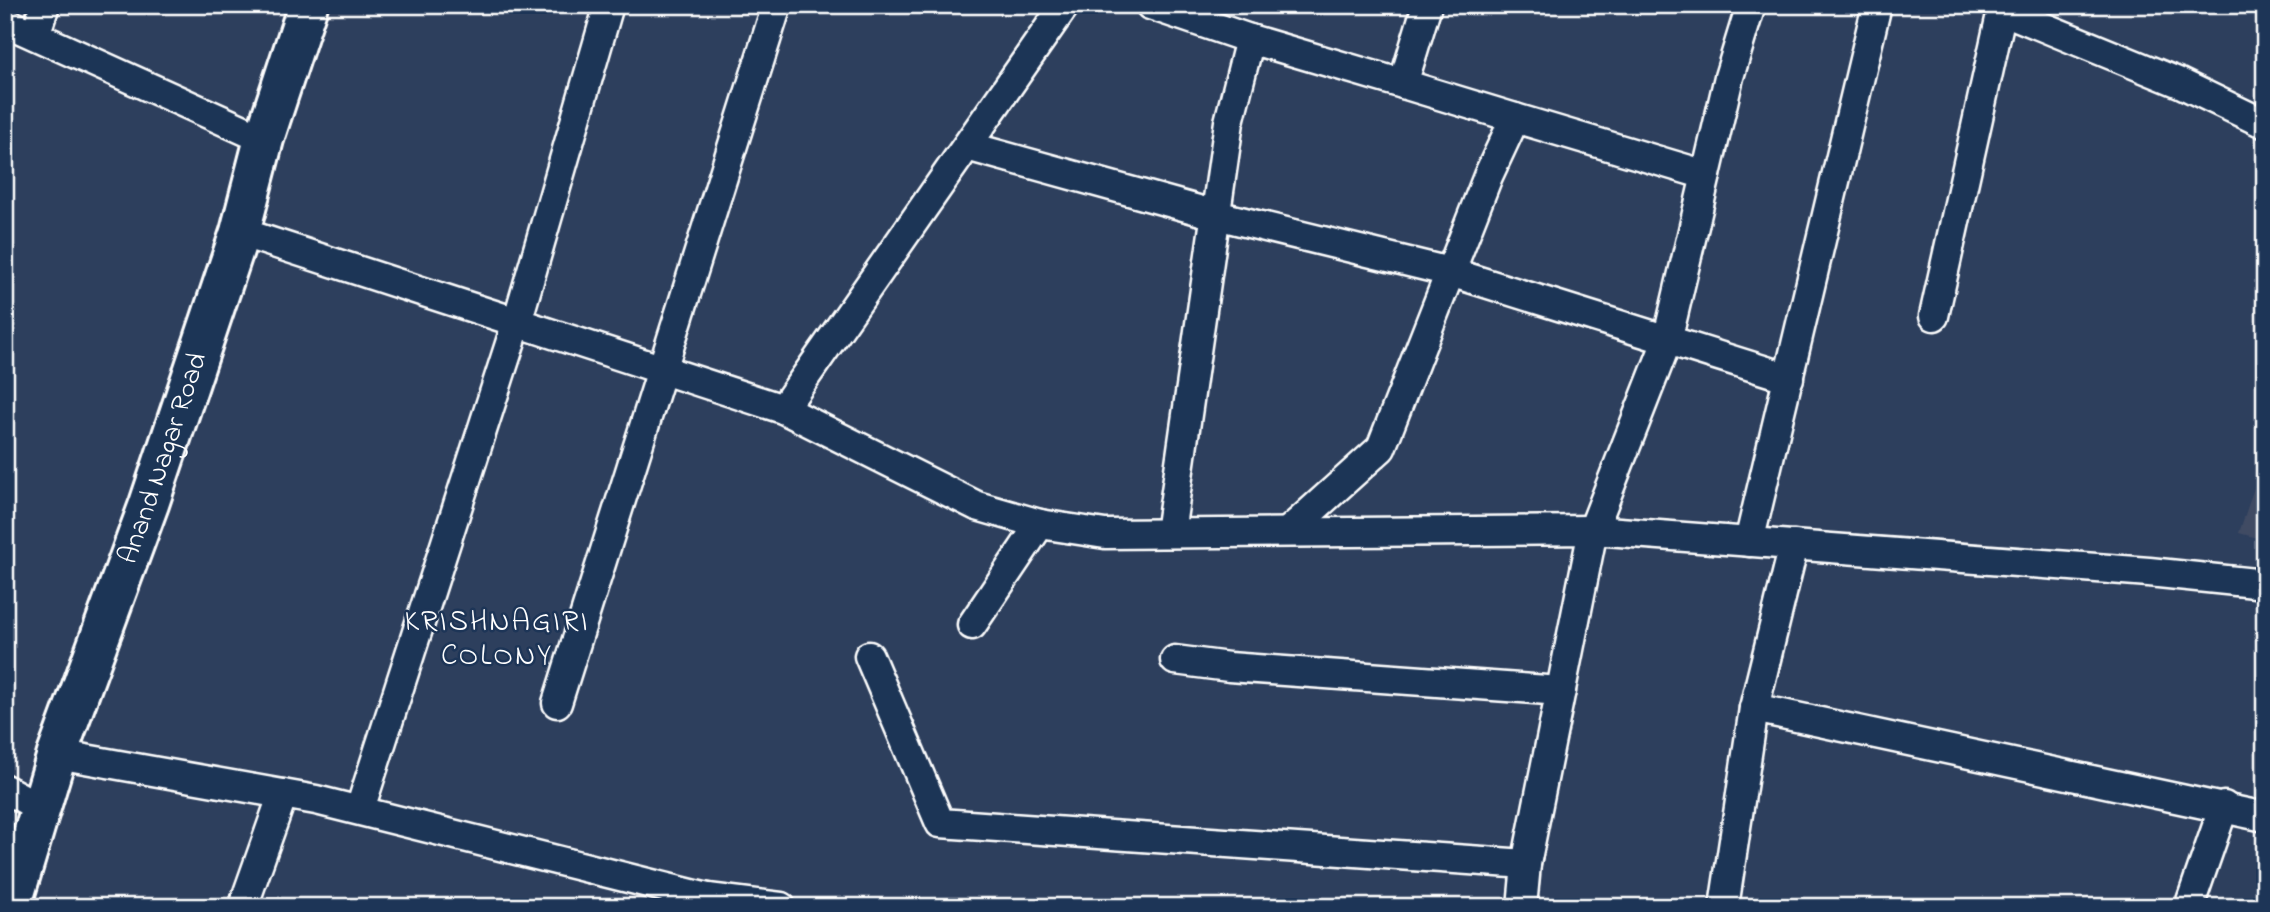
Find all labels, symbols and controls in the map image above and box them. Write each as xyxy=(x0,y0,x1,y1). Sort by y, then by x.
street label: Anand Nagar Road xyxy=(108,347,219,570)
district label: KRISHNAGIRI COLONY xyxy=(404,601,590,679)

